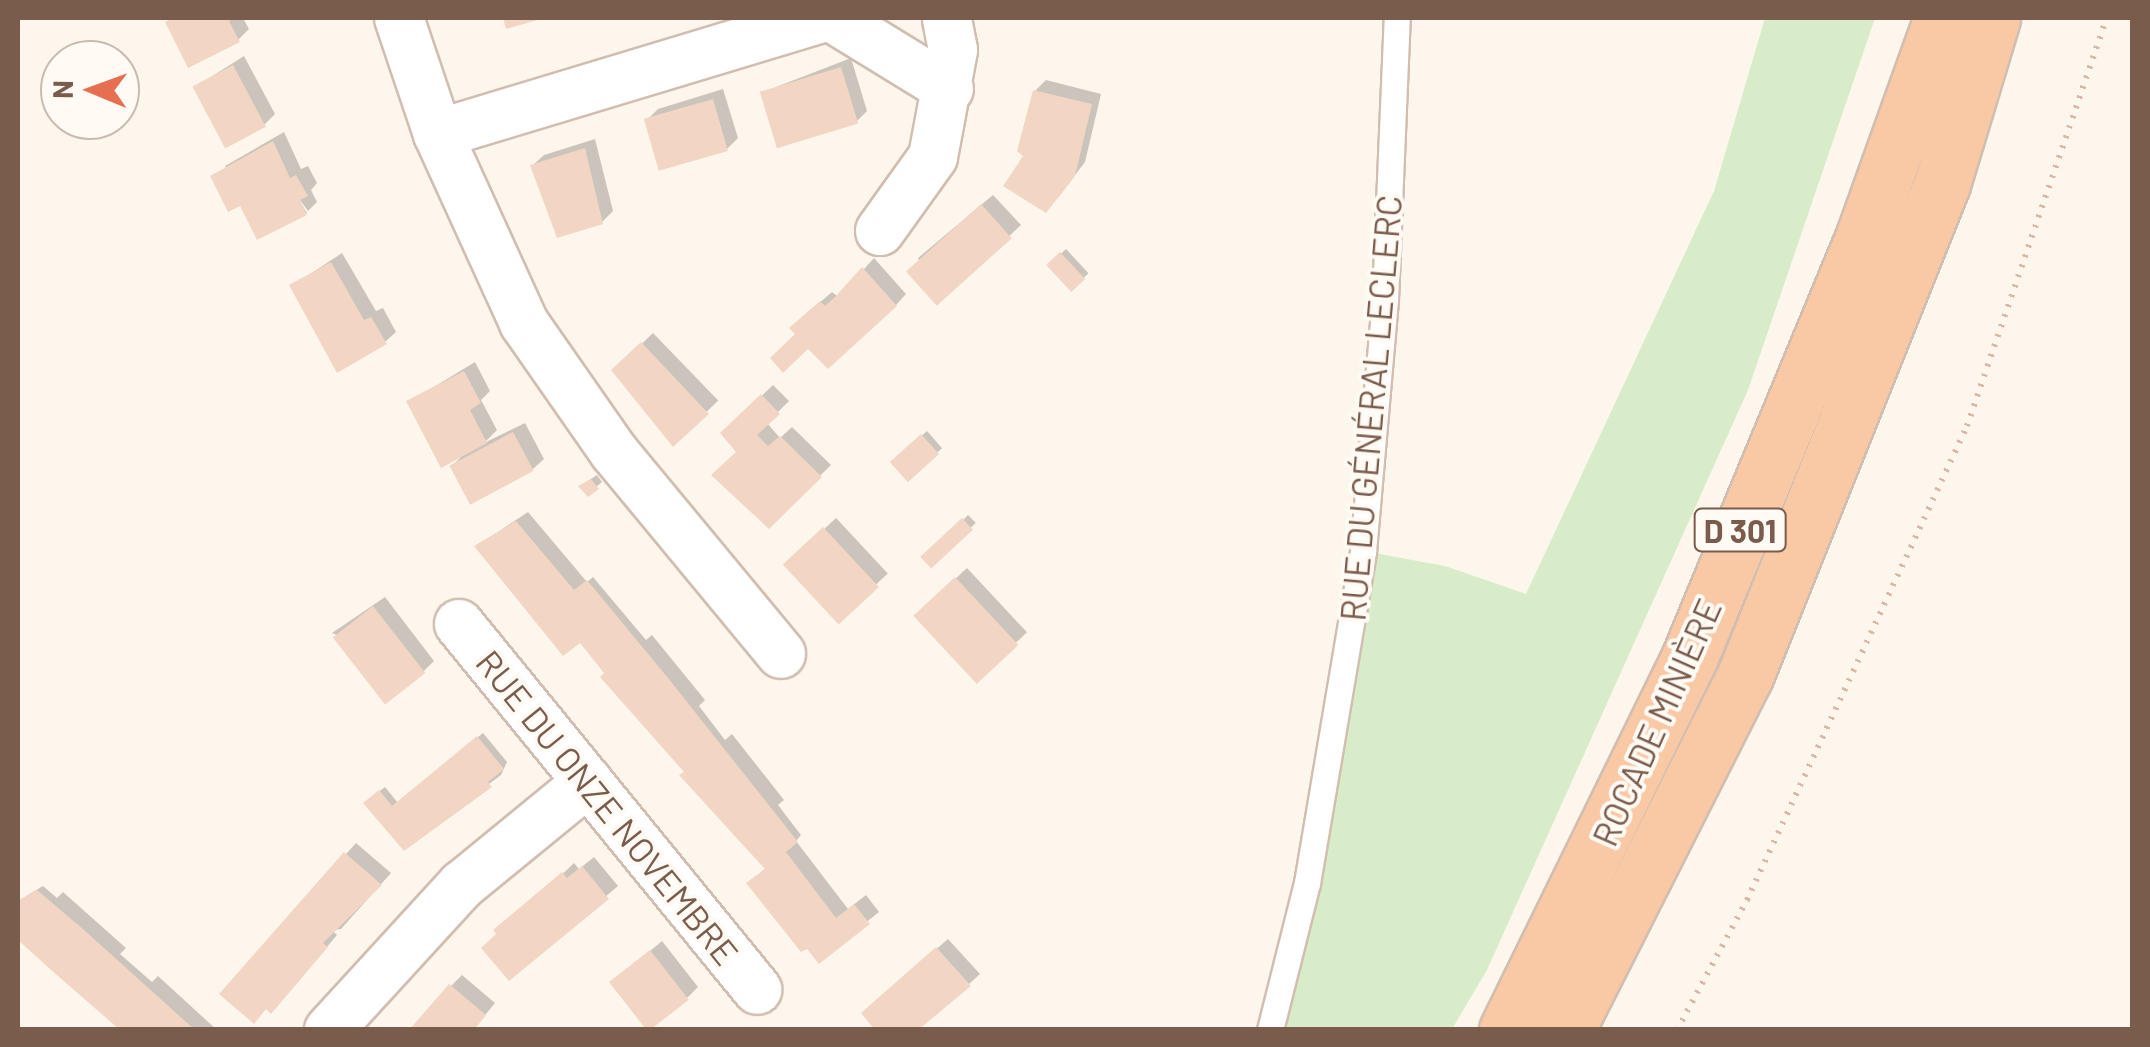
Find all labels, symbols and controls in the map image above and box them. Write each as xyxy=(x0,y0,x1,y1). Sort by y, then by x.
north arrow xyxy=(40,40,140,140)
text: N xyxy=(45,80,79,99)
street label: RUE DU GÉNÉRAL LECLERC xyxy=(1330,193,1410,623)
road number: D 301 xyxy=(1692,503,1788,557)
street label: ROCADE MINIÈRE xyxy=(1583,592,1729,852)
street label: RUE DU ONZE NOVEMBRE xyxy=(468,641,748,973)

